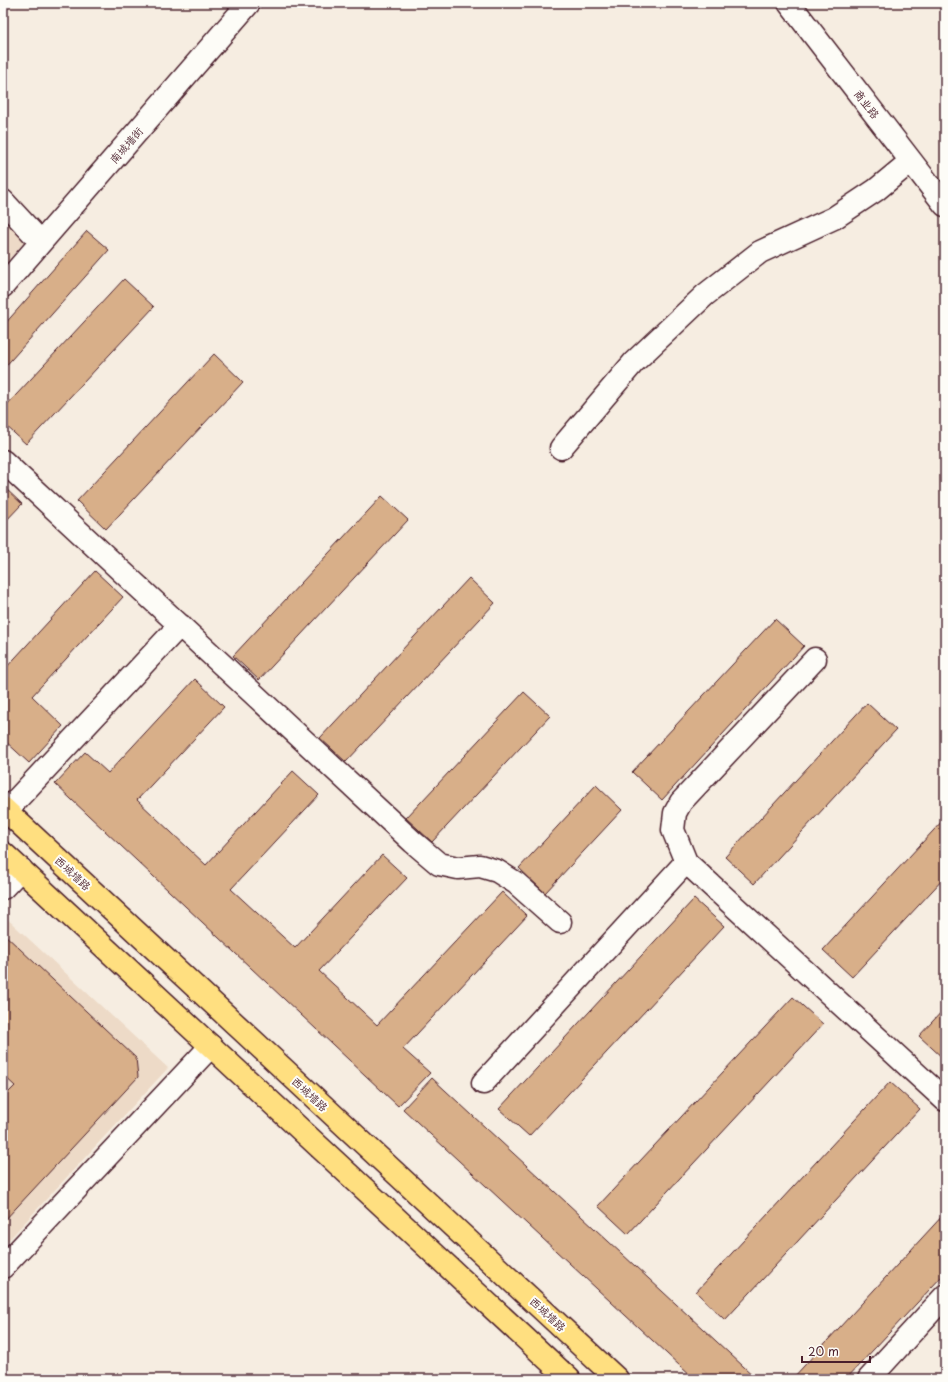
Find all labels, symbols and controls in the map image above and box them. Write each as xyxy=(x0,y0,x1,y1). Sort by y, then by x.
street label: 商业路 xyxy=(850,86,884,122)
street label: 南城墙街 xyxy=(105,122,148,167)
street label: 西城墙路 xyxy=(51,852,95,894)
street label: 西城墙路 xyxy=(288,1073,332,1115)
street label: 西城墙路 xyxy=(526,1293,570,1335)
scale bar xyxy=(802,1338,870,1364)
text: 20 m xyxy=(808,1342,839,1360)

